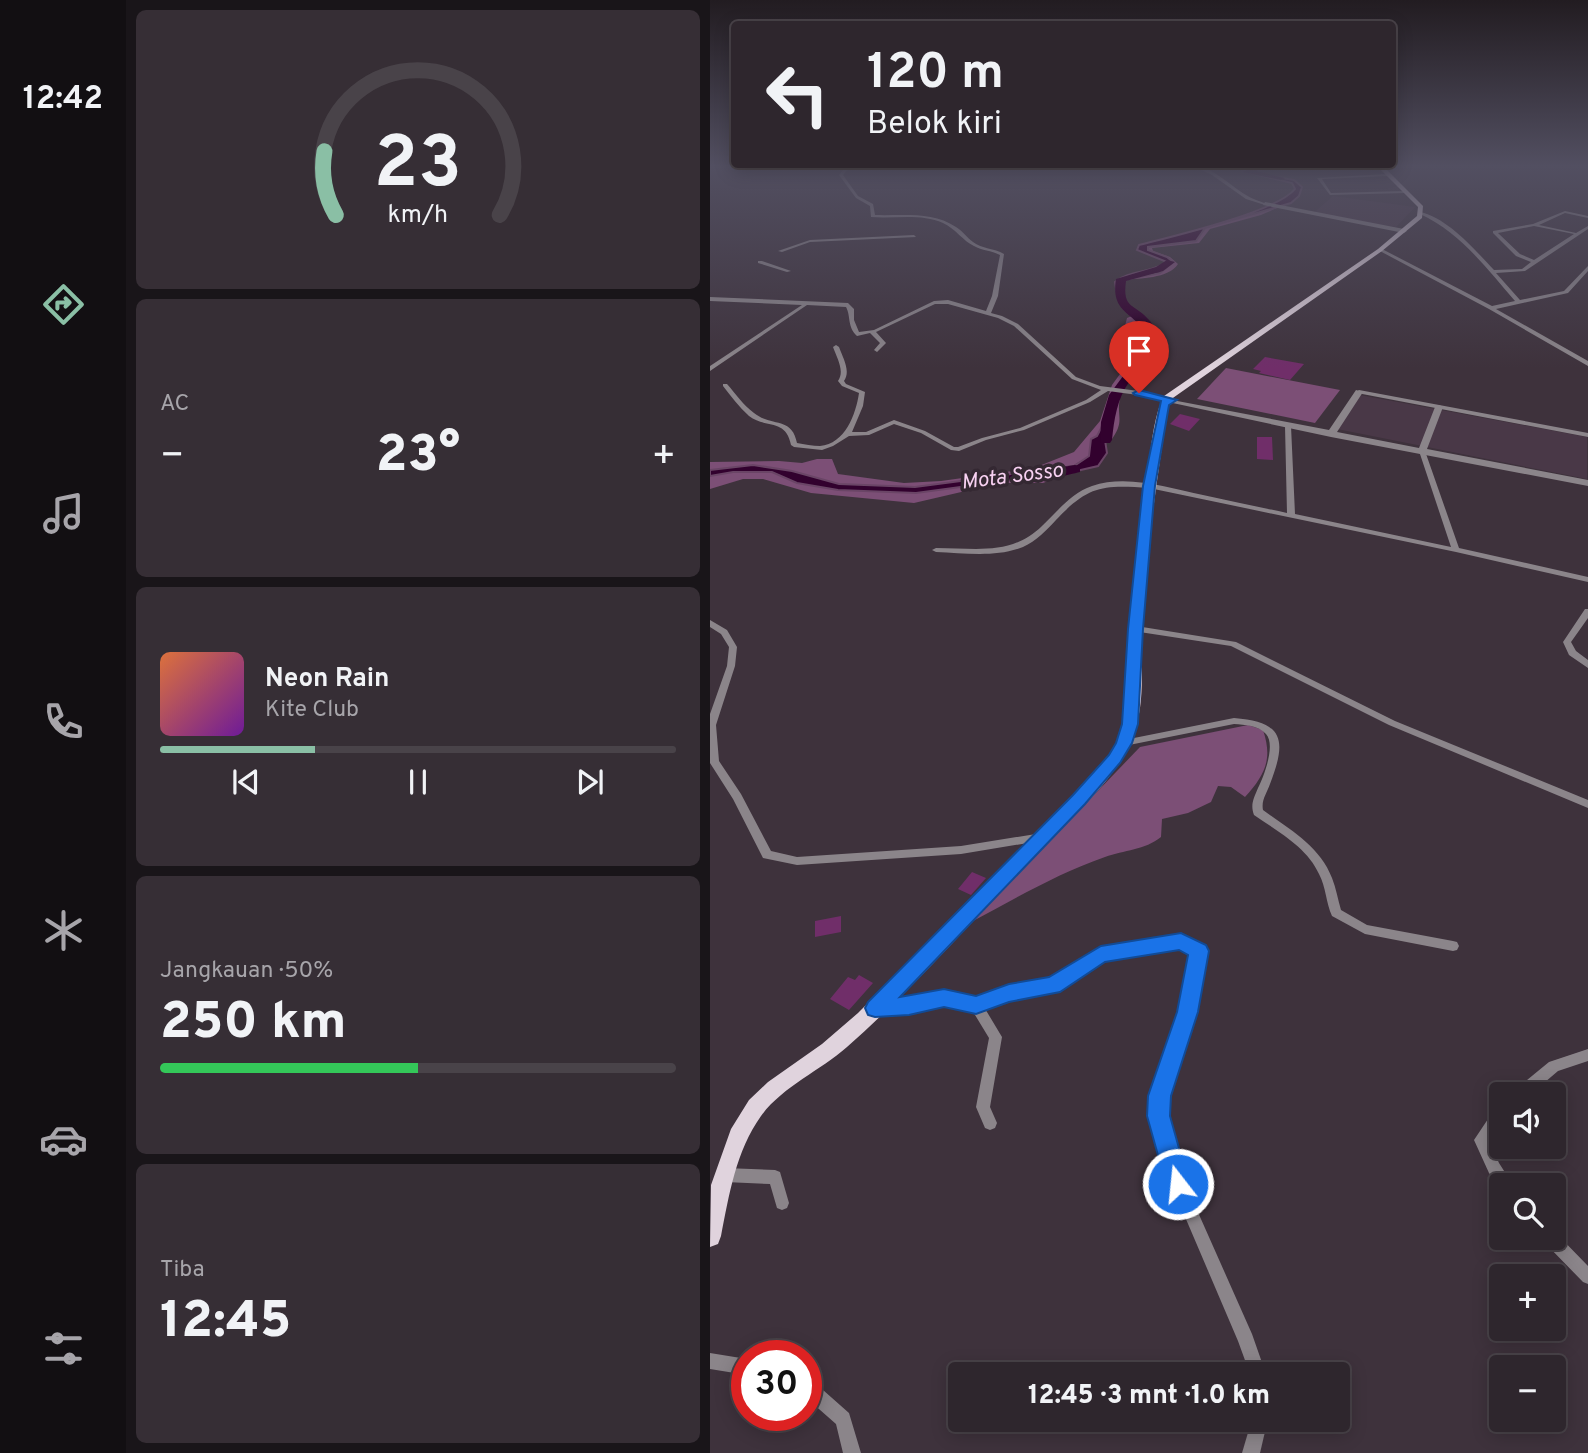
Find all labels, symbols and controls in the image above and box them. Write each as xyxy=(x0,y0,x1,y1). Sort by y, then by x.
text: 120 m xyxy=(867,44,1004,106)
icon: left xyxy=(752,49,843,140)
text: 12:42 xyxy=(23,80,103,120)
text: Belok kiri xyxy=(867,105,1002,145)
text: 23 xyxy=(374,122,462,214)
text: km/h xyxy=(388,200,448,232)
icon: directions xyxy=(39,280,88,329)
pin xyxy=(1109,321,1169,393)
icon: arrive xyxy=(1120,332,1158,370)
text: AC xyxy=(160,390,189,419)
text: 23° xyxy=(376,424,460,490)
text: − xyxy=(160,433,185,482)
text: + xyxy=(651,433,676,482)
water label: Mota Sosso xyxy=(960,457,1065,497)
icon: music xyxy=(39,489,88,538)
text: Neon Rain xyxy=(265,663,390,696)
text: Kite Club xyxy=(265,696,359,725)
icon: phone xyxy=(39,697,88,746)
icon: previous xyxy=(227,763,265,801)
icon: pause xyxy=(399,763,437,801)
icon: next xyxy=(571,763,609,801)
icon: climate xyxy=(39,906,88,955)
text: Jangkauan · 50% xyxy=(160,957,333,986)
text: 250 km xyxy=(160,991,347,1057)
map controls xyxy=(1489,1082,1566,1432)
button: sound xyxy=(1489,1082,1566,1159)
icon: car xyxy=(39,1115,88,1164)
position arrow xyxy=(1141,1147,1215,1221)
button: search xyxy=(1489,1173,1566,1250)
text: Tiba xyxy=(160,1256,205,1285)
button: + xyxy=(1489,1264,1566,1341)
text: 12:45 xyxy=(160,1290,291,1356)
icon: filters xyxy=(39,1324,88,1373)
speed limit sign: 30 xyxy=(731,1340,822,1431)
button: − xyxy=(1489,1355,1566,1432)
text: 12:45 · 3 mnt · 1.0 km xyxy=(1028,1380,1270,1413)

